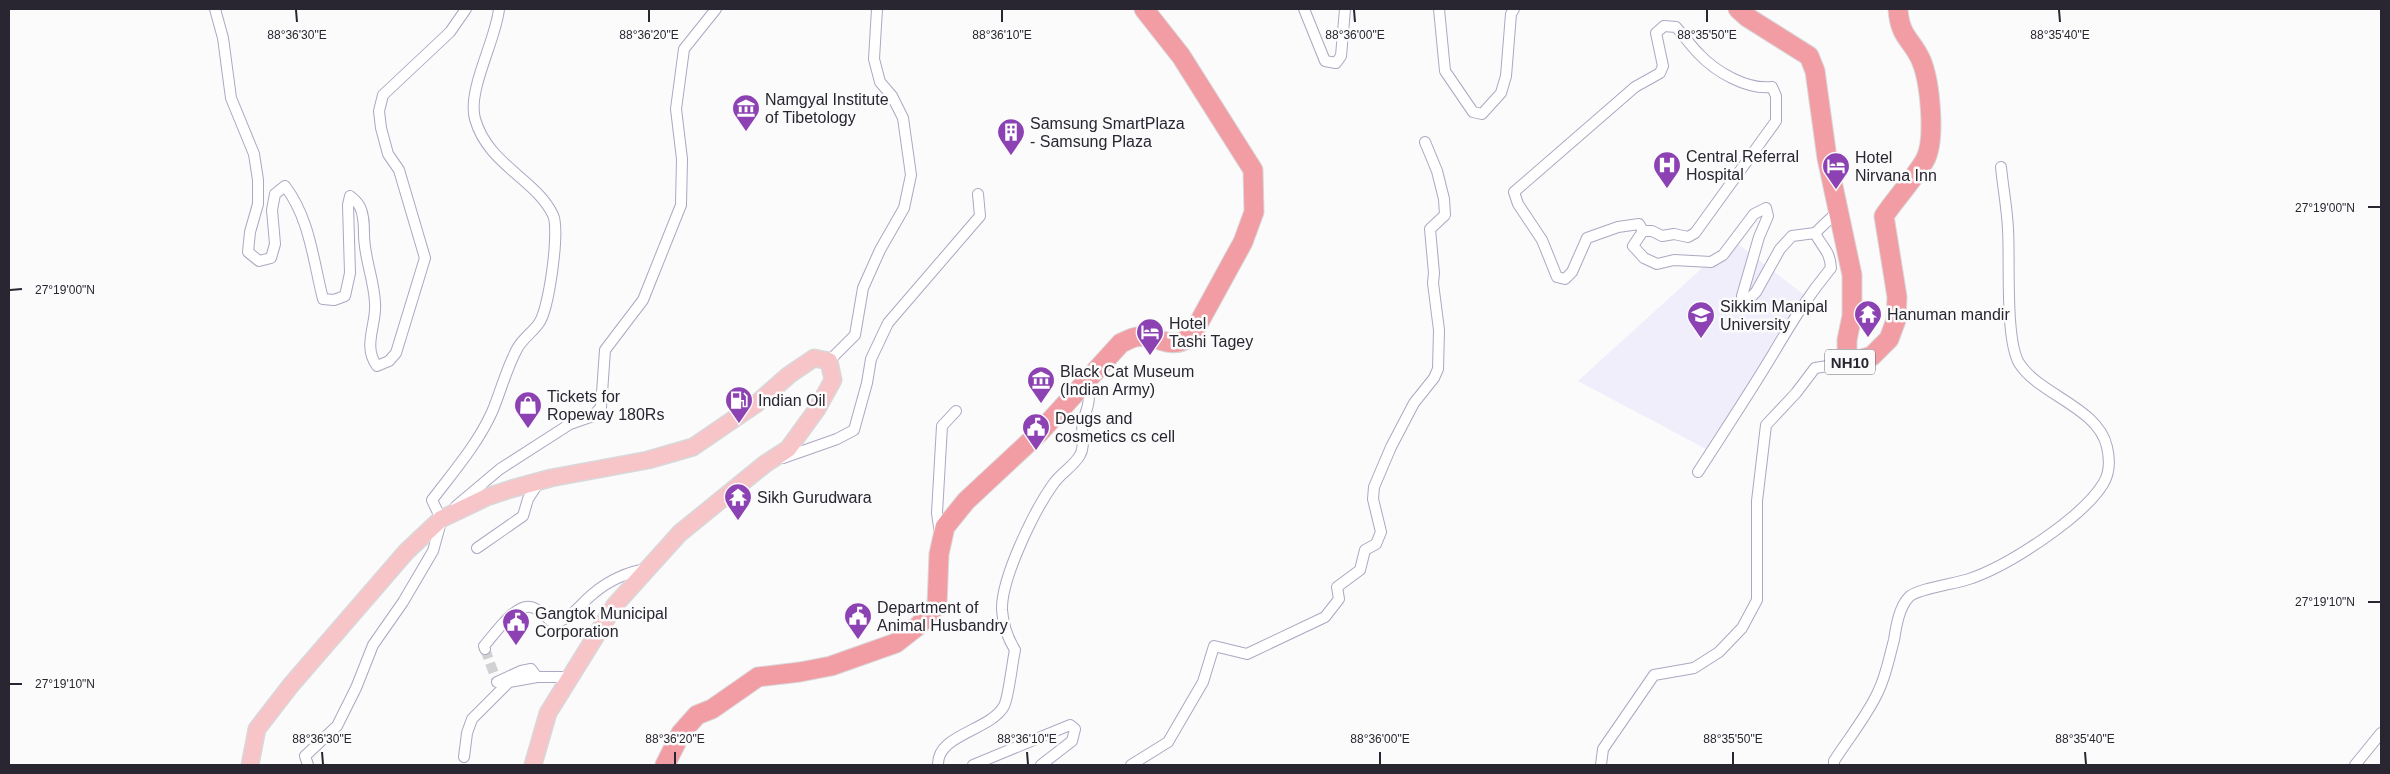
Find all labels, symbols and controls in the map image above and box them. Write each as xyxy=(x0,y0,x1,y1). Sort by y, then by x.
text: 88°36'30"E xyxy=(267,28,327,42)
text: 88°36'20"E xyxy=(619,28,679,42)
text: 88°36'10"E xyxy=(972,28,1032,42)
text: 88°36'00"E xyxy=(1325,28,1385,42)
text: 88°35'50"E xyxy=(1677,28,1737,42)
text: 88°35'40"E xyxy=(2030,28,2090,42)
place label: Namgyal Institute of Tibetology xyxy=(765,91,889,126)
museum icon: Namgyal Institute of Tibetology xyxy=(731,93,761,132)
place label: Samsung SmartPlaza - Samsung Plaza xyxy=(1030,115,1185,150)
building icon: Samsung SmartPlaza - Samsung Plaza xyxy=(996,117,1026,156)
place label: Central Referral Hospital xyxy=(1686,148,1799,183)
place label: Hotel Nirvana Inn xyxy=(1855,149,1937,184)
hospital icon: Central Referral Hospital xyxy=(1652,150,1682,189)
hotel icon: Hotel Nirvana Inn xyxy=(1821,151,1851,190)
text: 27°19'00"N xyxy=(2295,201,2355,215)
text: 27°19'00"N xyxy=(35,283,95,297)
place label: Sikkim Manipal University xyxy=(1720,298,1828,333)
temple icon: Hanuman mandir xyxy=(1853,299,1883,338)
school or university icon: Sikkim Manipal University xyxy=(1686,300,1716,339)
place label: Hanuman mandir xyxy=(1887,306,2010,323)
place label: Hotel Tashi Tagey xyxy=(1169,315,1253,350)
hotel icon: Hotel Tashi Tagey xyxy=(1135,317,1165,356)
road number: NH10 xyxy=(1825,350,1875,374)
place label: Black Cat Museum (Indian Army) xyxy=(1060,363,1194,398)
museum icon: Black Cat Museum (Indian Army) xyxy=(1026,365,1056,404)
fuel station icon: Indian Oil xyxy=(724,385,754,424)
place label: Tickets for Ropeway 180Rs xyxy=(547,388,664,423)
shop icon: Tickets for Ropeway 180Rs xyxy=(513,390,543,429)
place label: Indian Oil xyxy=(758,392,826,409)
place label: Deugs and cosmetics cs cell xyxy=(1055,410,1175,445)
public building icon: Deugs and cosmetics cs cell xyxy=(1021,412,1051,451)
temple icon: Sikh Gurudwara xyxy=(723,482,753,521)
place label: Sikh Gurudwara xyxy=(757,489,872,506)
text: 27°19'10"N xyxy=(2295,595,2355,609)
place label: Department of Animal Husbandry xyxy=(877,599,1008,634)
public building icon: Department of Animal Husbandry xyxy=(843,601,873,640)
place label: Gangtok Municipal Corporation xyxy=(535,605,668,640)
public building icon: Gangtok Municipal Corporation xyxy=(501,607,531,646)
text: 27°19'10"N xyxy=(35,677,95,691)
text: 88°36'30"E xyxy=(292,732,352,746)
text: 88°36'20"E xyxy=(645,732,705,746)
text: 88°36'10"E xyxy=(997,732,1057,746)
text: 88°36'00"E xyxy=(1350,732,1410,746)
text: 88°35'50"E xyxy=(1703,732,1763,746)
text: 88°35'40"E xyxy=(2055,732,2115,746)

